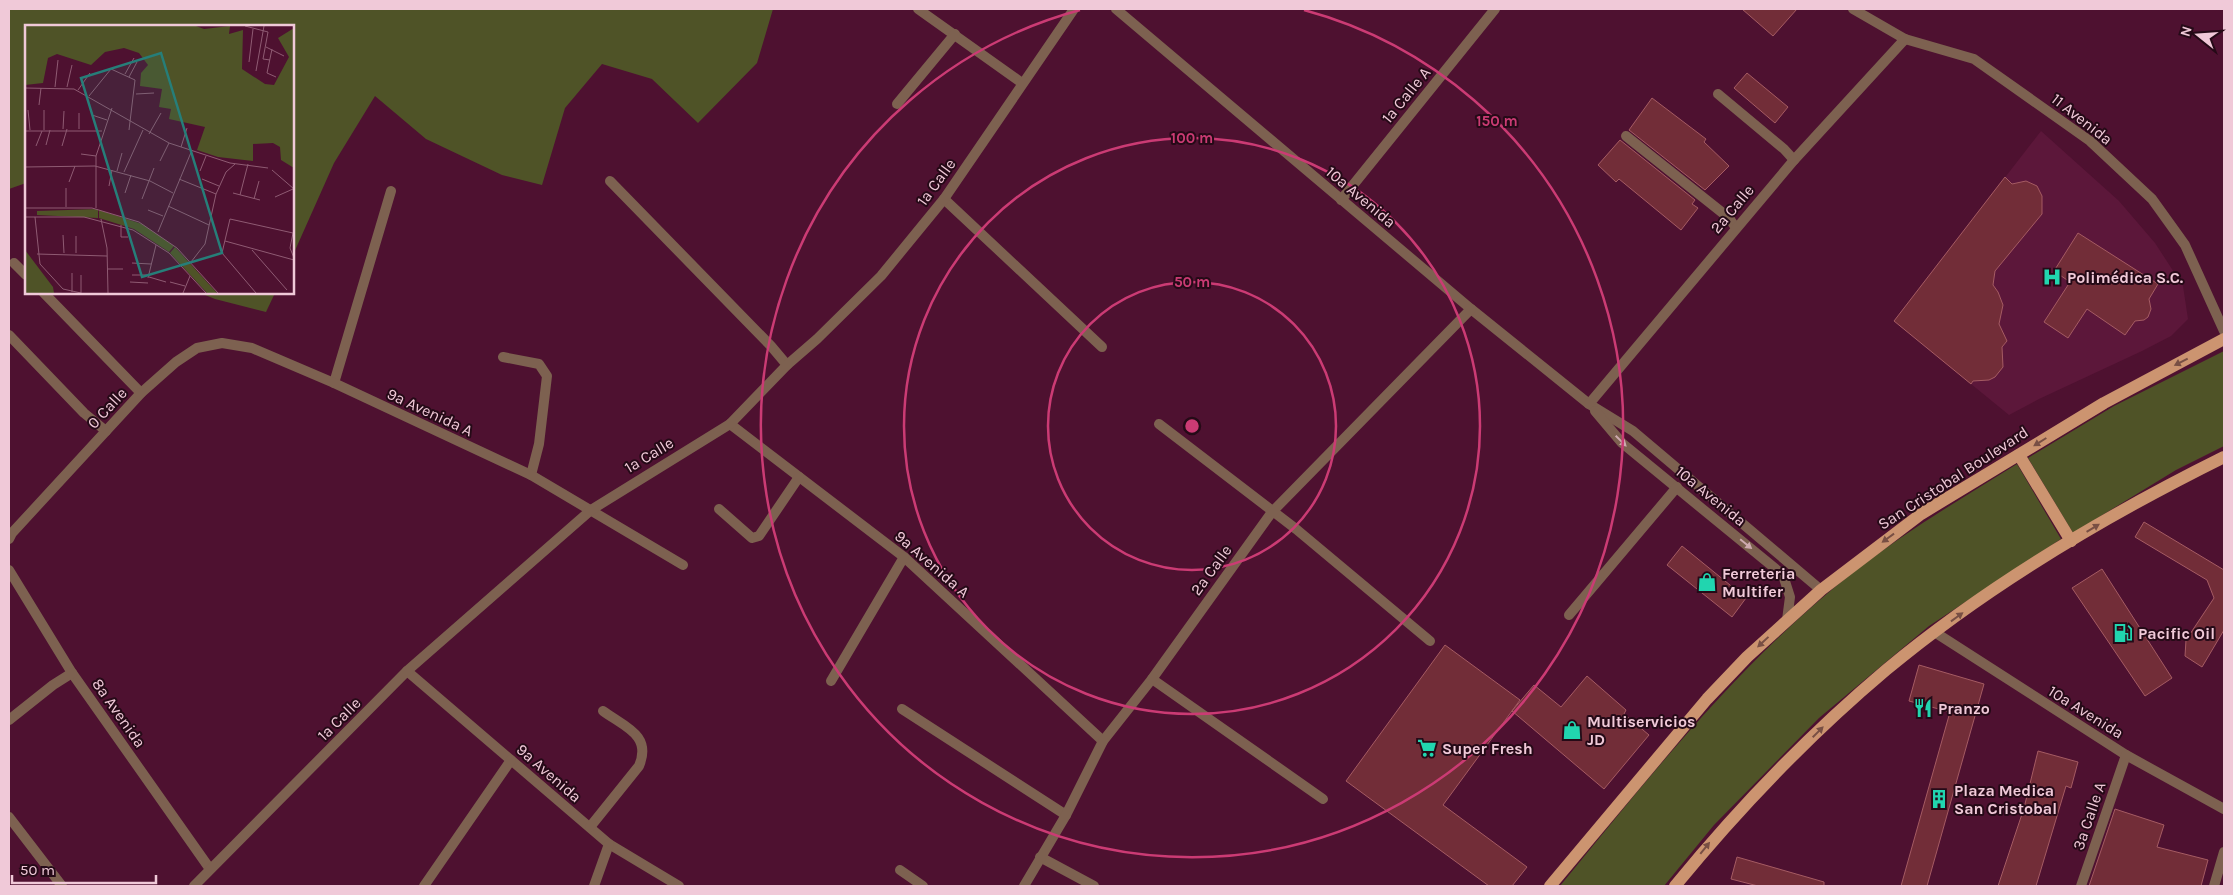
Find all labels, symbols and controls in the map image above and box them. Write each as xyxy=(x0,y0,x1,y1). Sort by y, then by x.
north arrow xyxy=(2173,10,2223,60)
text: N xyxy=(2176,24,2196,39)
inset map xyxy=(25,25,294,294)
street label: 1a Calle A xyxy=(1378,63,1434,127)
street label: 11 Avenida xyxy=(2048,89,2116,149)
text: 150 m xyxy=(1476,112,1518,130)
text: 100 m xyxy=(1171,129,1213,147)
street label: 1a Calle xyxy=(913,155,959,209)
street label: 10a Avenida xyxy=(1322,162,1400,232)
street label: 2a Calle xyxy=(1706,181,1758,237)
hospital icon: Polimédica S.C. xyxy=(2041,266,2063,288)
place label: Polimédica S.C. xyxy=(2067,268,2184,287)
text: 50 m xyxy=(1174,273,1210,291)
one-way arrow xyxy=(2174,358,2188,366)
street label: 0 Calle xyxy=(83,384,131,432)
street label: 9a Avenida A xyxy=(384,384,476,440)
centre of rings xyxy=(1183,417,1201,435)
street label: San Cristobal Boulevard xyxy=(1874,422,2032,534)
street label: 1a Calle xyxy=(621,433,677,477)
one-way arrow xyxy=(1615,435,1627,447)
one-way arrow xyxy=(2033,437,2046,447)
street label: 10a Avenida xyxy=(1672,462,1750,530)
one-way arrow xyxy=(2086,524,2099,533)
street label: 9a Avenida A xyxy=(891,526,973,602)
one-way arrow xyxy=(1882,533,1895,544)
one-way arrow xyxy=(1740,539,1753,550)
street label: 2a Calle xyxy=(1186,541,1236,599)
place label: Ferreteria Multifer xyxy=(1722,564,1795,601)
shop icon: Ferreteria Multifer xyxy=(1696,571,1718,593)
one-way arrow xyxy=(1950,612,1964,622)
fuel station icon: Pacific Oil xyxy=(2112,622,2134,644)
place label: Pacific Oil xyxy=(2138,624,2215,643)
one-way arrow xyxy=(1757,636,1769,648)
street label: 8a Avenida xyxy=(88,675,150,751)
street label: 10a Avenida xyxy=(2045,681,2127,743)
street label: 1a Calle xyxy=(313,693,365,745)
restaurant icon: Pranzo xyxy=(1912,697,1934,719)
place label: Pranzo xyxy=(1938,699,1990,718)
place label: Multiservicios JD xyxy=(1587,712,1695,749)
shop icon: Multiservicios JD xyxy=(1561,719,1583,741)
one-way arrow xyxy=(1812,726,1824,738)
supermarket icon: Super Fresh xyxy=(1416,737,1438,759)
place label: Super Fresh xyxy=(1442,739,1533,758)
street label: 9a Avenida xyxy=(513,740,585,806)
street label: 3a Calle A xyxy=(2068,779,2110,853)
place label: Plaza Medica San Cristobal xyxy=(1954,781,2057,818)
building icon: Plaza Medica San Cristobal xyxy=(1928,788,1950,810)
one-way arrow xyxy=(1700,842,1711,855)
scale bar xyxy=(12,852,156,884)
text: 50 m xyxy=(20,861,55,879)

